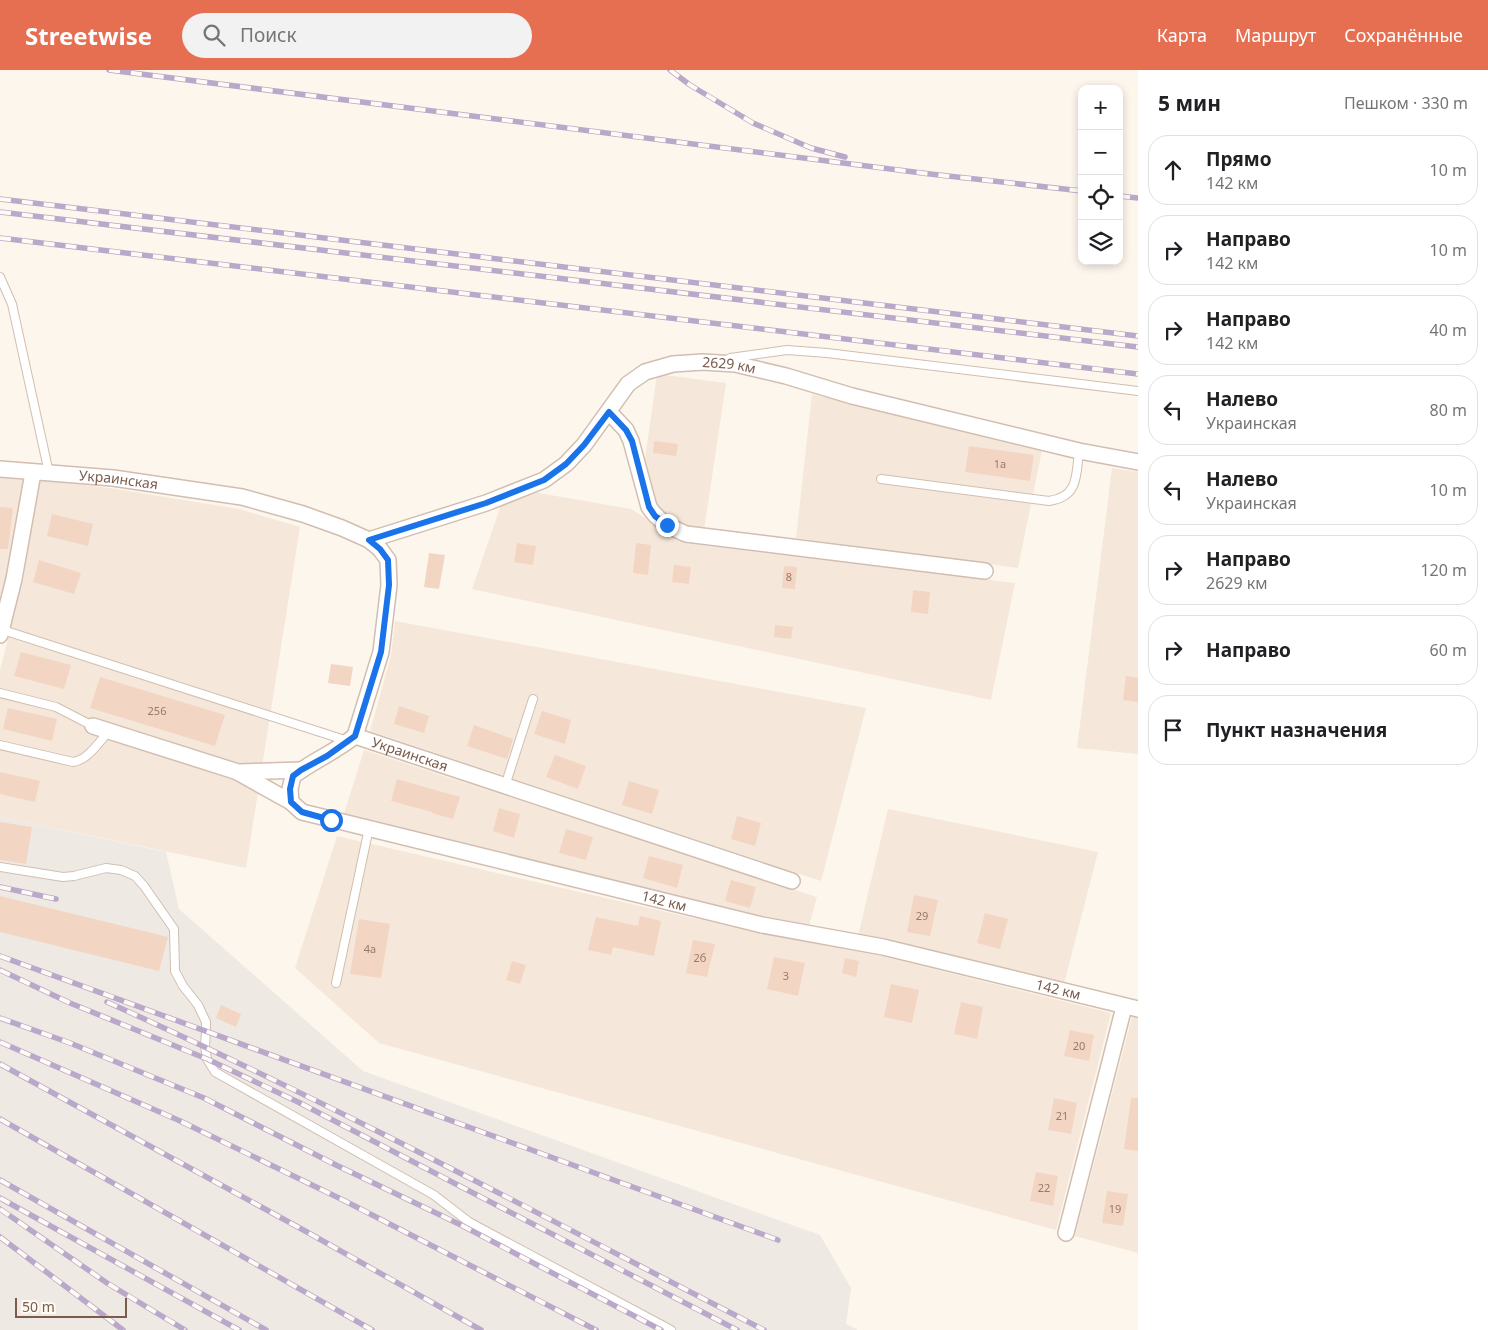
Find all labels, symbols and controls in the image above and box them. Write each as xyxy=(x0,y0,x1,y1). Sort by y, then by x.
search box xyxy=(182,13,532,58)
text: Streetwise xyxy=(25,19,152,52)
icon: search xyxy=(200,21,228,49)
text: Поиск xyxy=(240,22,297,48)
text: Карта xyxy=(1157,23,1207,47)
text: Маршрут xyxy=(1235,23,1316,47)
text: Сохранённые xyxy=(1344,23,1463,47)
map controls xyxy=(1078,85,1123,265)
button: + xyxy=(1078,85,1123,130)
text: 5 мин xyxy=(1158,89,1221,117)
text: Пешком · 330 m xyxy=(1344,92,1468,114)
button: − xyxy=(1078,130,1123,175)
text: Прямо xyxy=(1206,146,1272,172)
icon: ahead xyxy=(1159,156,1187,184)
text: 10 m xyxy=(1430,159,1467,181)
text: 142 км xyxy=(1206,172,1258,194)
button: locate xyxy=(1078,175,1123,220)
button: layers xyxy=(1078,220,1123,265)
text: Направо xyxy=(1206,226,1291,252)
icon: right xyxy=(1159,236,1187,264)
text: 10 m xyxy=(1430,239,1467,261)
text: 142 км xyxy=(1206,252,1258,274)
text: Направо xyxy=(1206,306,1291,332)
icon: right xyxy=(1159,316,1187,344)
text: 40 m xyxy=(1430,319,1467,341)
text: 142 км xyxy=(1206,332,1258,354)
street label: 2629 км xyxy=(702,352,758,378)
text: Налево xyxy=(1206,386,1278,412)
icon: left xyxy=(1159,396,1187,424)
text: 80 m xyxy=(1430,399,1467,421)
text: Украинская xyxy=(1206,412,1297,434)
house number: 1а xyxy=(994,456,1006,471)
street label: Украинская xyxy=(78,465,159,494)
text: Налево xyxy=(1206,466,1278,492)
icon: left xyxy=(1159,476,1187,504)
text: 10 m xyxy=(1430,479,1467,501)
text: Украинская xyxy=(1206,492,1297,514)
route end xyxy=(656,514,679,537)
text: Направо xyxy=(1206,546,1291,572)
icon: right xyxy=(1159,556,1187,584)
text: 120 m xyxy=(1420,559,1467,581)
house number: 8 xyxy=(786,569,792,584)
text: 2629 км xyxy=(1206,572,1268,594)
icon: right xyxy=(1159,636,1187,664)
text: Направо xyxy=(1206,637,1291,663)
text: 60 m xyxy=(1430,639,1467,661)
house number: 256 xyxy=(148,703,166,718)
icon: arrive xyxy=(1159,716,1187,744)
text: Пункт назначения xyxy=(1206,717,1387,743)
street label: Украинская xyxy=(369,732,451,775)
route start xyxy=(320,809,343,832)
street label: 142 км xyxy=(640,886,689,915)
house number: 29 xyxy=(916,908,928,923)
house number: 4а xyxy=(364,941,376,956)
house number: 2б xyxy=(694,950,707,965)
house number: 3 xyxy=(783,968,789,983)
street label: 142 км xyxy=(1034,974,1083,1004)
house number: 20 xyxy=(1073,1038,1085,1053)
house number: 21 xyxy=(1056,1108,1068,1123)
house number: 22 xyxy=(1038,1180,1050,1195)
house number: 19 xyxy=(1109,1201,1121,1216)
scale bar xyxy=(15,1295,128,1318)
text: 50 m xyxy=(22,1297,55,1316)

